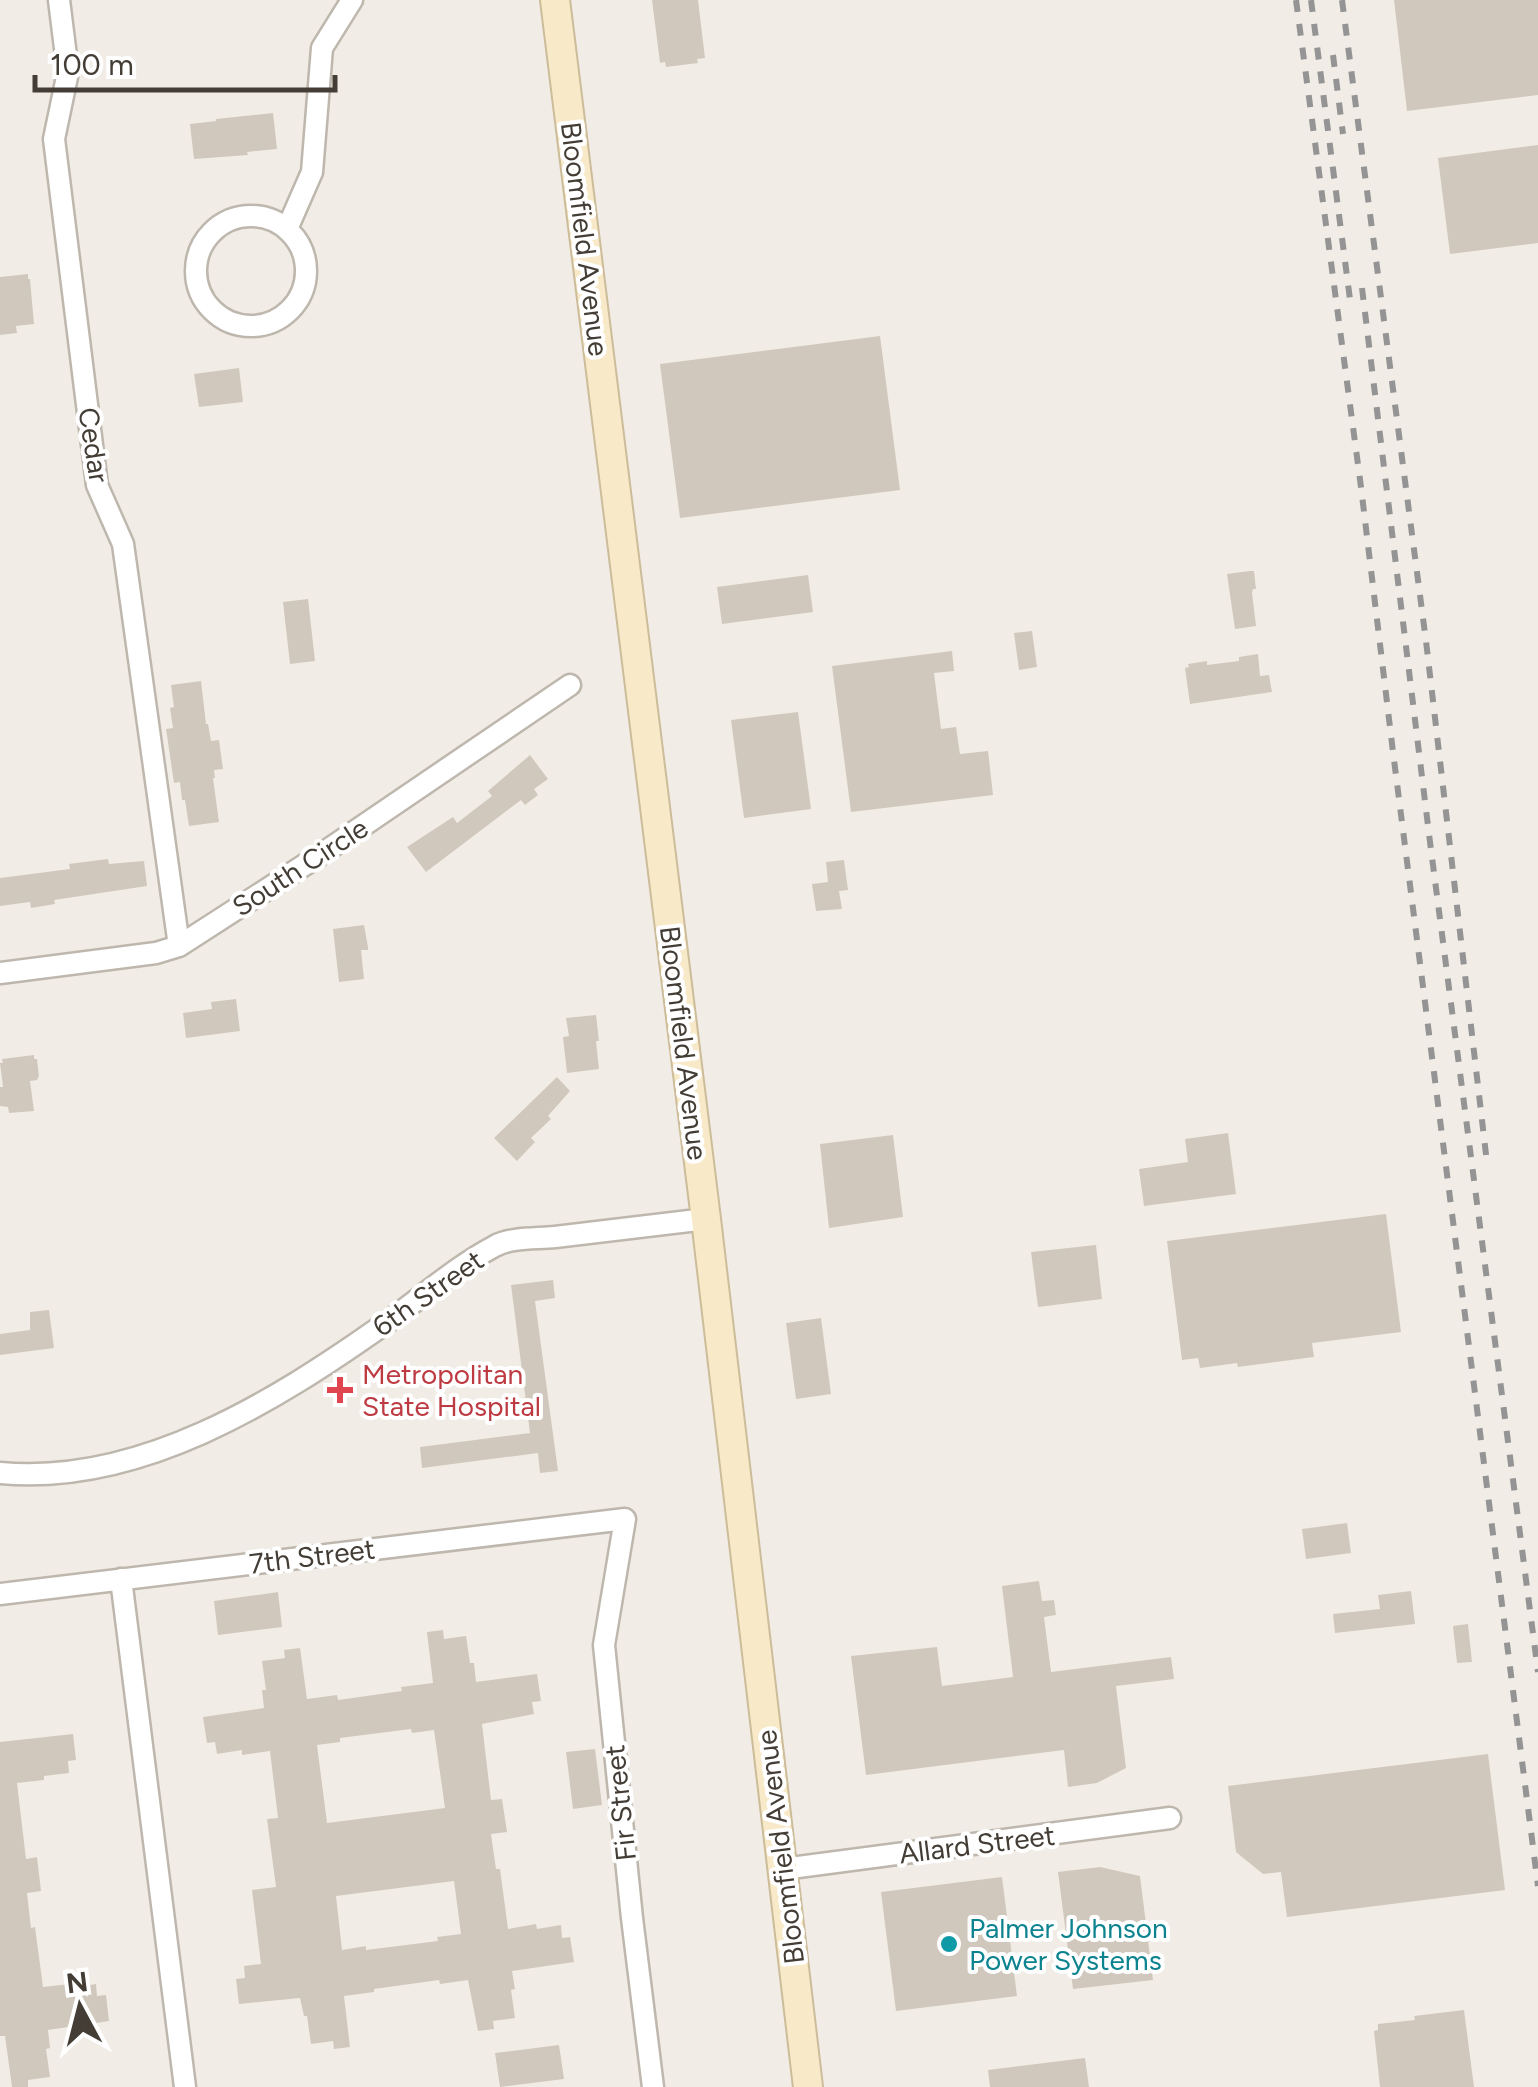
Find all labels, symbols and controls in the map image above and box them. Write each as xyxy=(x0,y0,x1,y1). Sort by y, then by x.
scale bar xyxy=(35,30,335,92)
text: 100 m xyxy=(50,46,134,83)
street label: Bloomfield Avenue xyxy=(554,120,616,358)
street label: Cedar xyxy=(71,405,117,486)
street label: South Circle xyxy=(226,811,374,923)
street label: Bloomfield Avenue xyxy=(653,924,715,1162)
street label: 6th Street xyxy=(366,1243,490,1343)
place label: Metropolitan State Hospital xyxy=(362,1357,541,1423)
marker: Metropolitan State Hospital xyxy=(327,1377,353,1403)
street label: 7th Street xyxy=(247,1531,377,1581)
street label: Bloomfield Avenue xyxy=(749,1728,811,1966)
street label: Fir Street xyxy=(597,1743,643,1863)
street label: Allard Street xyxy=(897,1818,1057,1870)
place label: Palmer Johnson Power Systems xyxy=(969,1911,1168,1977)
marker: Palmer Johnson Power Systems xyxy=(938,1933,960,1955)
north arrow xyxy=(30,1957,130,2057)
text: N xyxy=(64,1964,90,2000)

